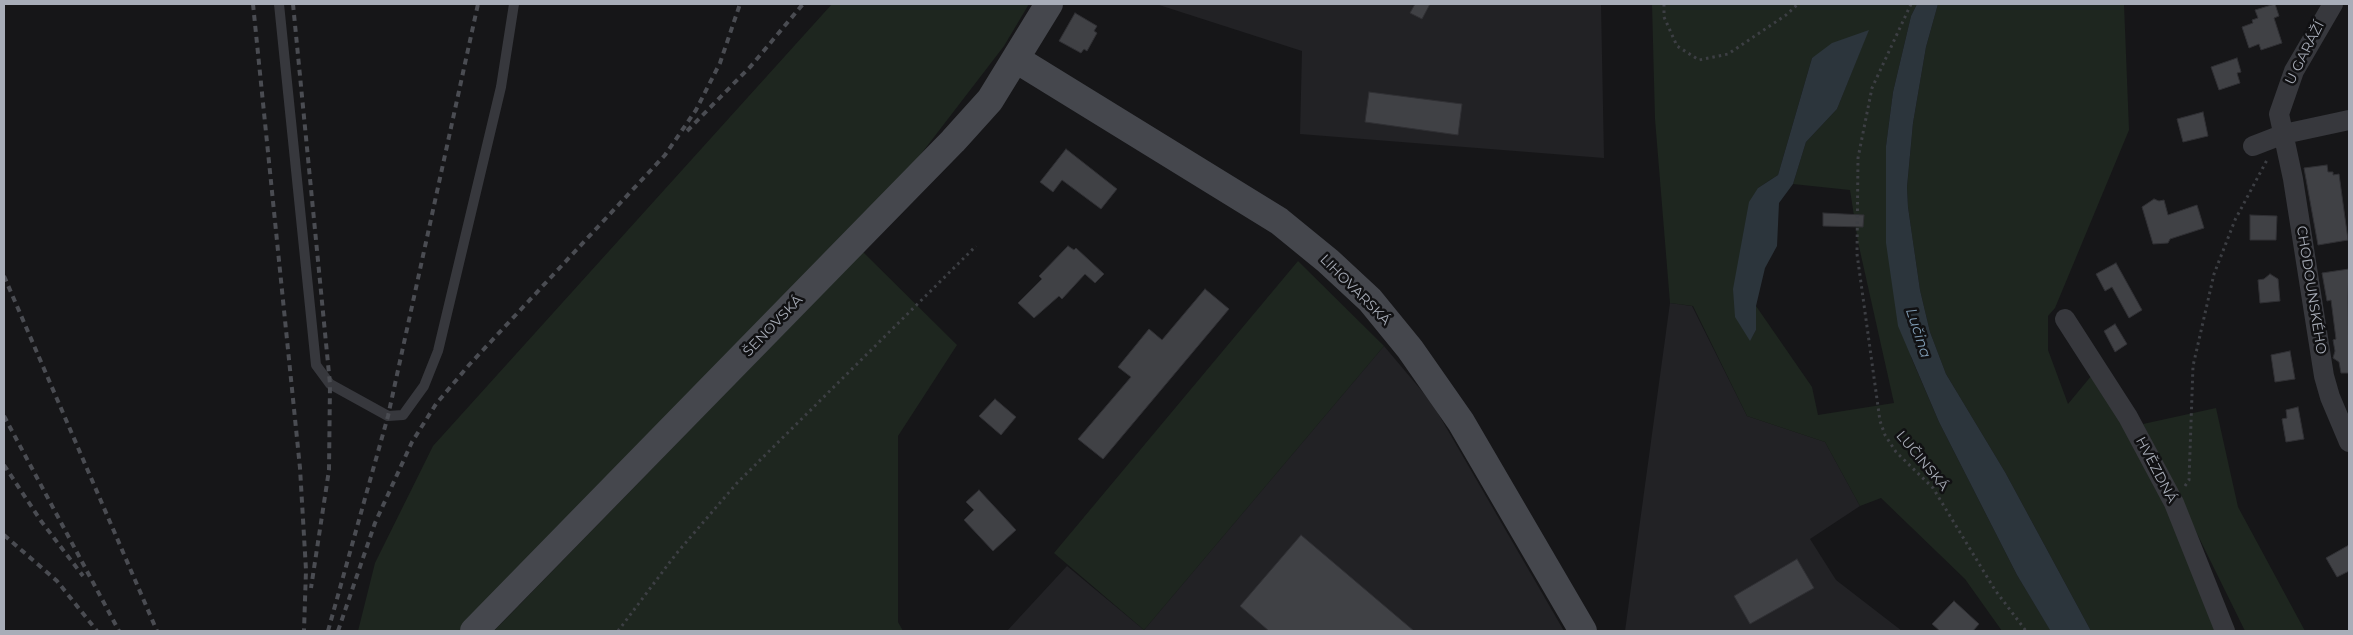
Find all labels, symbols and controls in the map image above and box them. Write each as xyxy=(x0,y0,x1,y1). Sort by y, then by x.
street label: U GARÁŽÍ xyxy=(2282,18,2328,88)
street label: CHODOUNSKÉHO xyxy=(2293,225,2329,355)
street label: LIHOVARSKÁ xyxy=(1316,251,1394,329)
street label: ŠENOVSKÁ xyxy=(740,292,806,360)
water label: Lučina xyxy=(1901,306,1935,360)
street label: LUČINSKÁ xyxy=(1892,428,1952,494)
street label: HVĚZDNÁ xyxy=(2132,434,2180,506)

